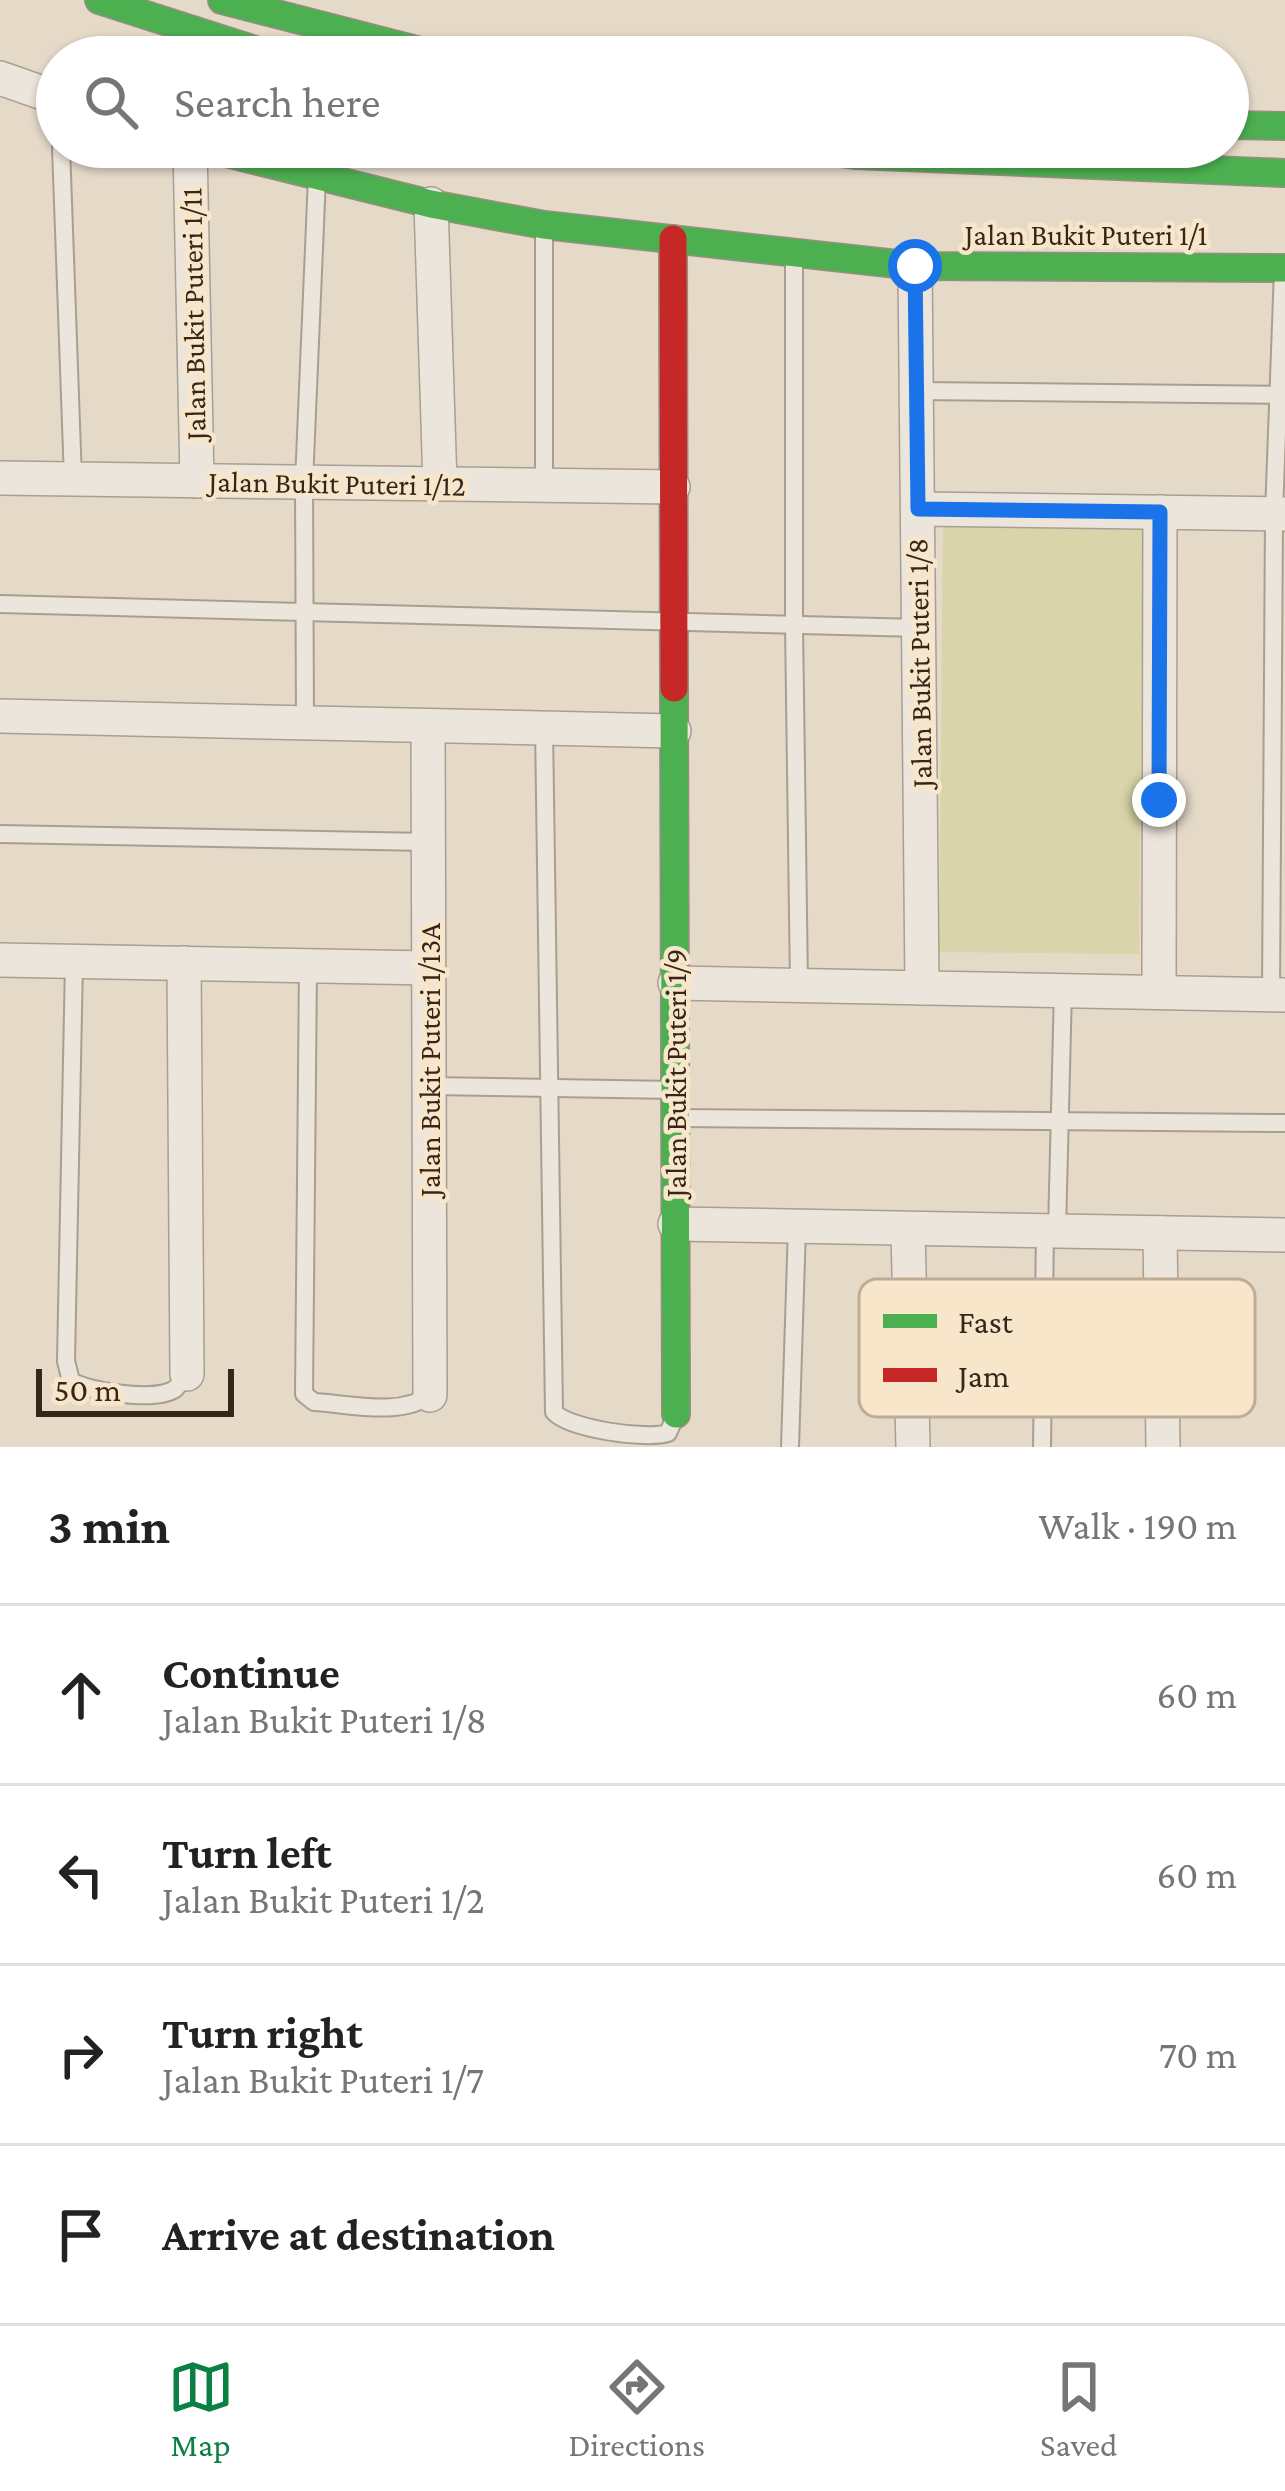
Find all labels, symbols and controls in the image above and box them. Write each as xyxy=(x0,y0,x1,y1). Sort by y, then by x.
search box xyxy=(36,36,1249,168)
icon: search xyxy=(78,69,144,135)
text: Search here xyxy=(174,77,381,127)
street label: Jalan Bukit Puteri 1/11 xyxy=(174,187,212,444)
street label: Jalan Bukit Puteri 1/1 xyxy=(961,218,1208,251)
route start xyxy=(888,239,942,293)
street label: Jalan Bukit Puteri 1/12 xyxy=(205,464,466,502)
street label: Jalan Bukit Puteri 1/8 xyxy=(900,538,938,791)
route end xyxy=(1132,773,1186,827)
street label: Jalan Bukit Puteri 1/13A xyxy=(413,922,446,1200)
street label: Jalan Bukit Puteri 1/9 xyxy=(659,948,692,1201)
legend xyxy=(859,1279,1255,1417)
text: Fast xyxy=(958,1303,1014,1340)
text: Jam xyxy=(955,1357,1010,1394)
scale bar xyxy=(36,1363,234,1416)
text: 50 m xyxy=(54,1371,121,1408)
text: 3 min xyxy=(48,1497,170,1554)
text: Walk · 190 m xyxy=(1039,1504,1237,1547)
text: Continue xyxy=(162,1648,340,1698)
icon: ahead xyxy=(48,1662,114,1728)
text: 60 m xyxy=(1156,1673,1237,1716)
text: Jalan Bukit Puteri 1/8 xyxy=(162,1698,487,1741)
text: Turn left xyxy=(162,1828,331,1878)
icon: left xyxy=(48,1842,114,1908)
text: 60 m xyxy=(1156,1853,1237,1896)
text: Jalan Bukit Puteri 1/2 xyxy=(162,1878,485,1921)
text: Turn right xyxy=(162,2008,363,2058)
icon: right xyxy=(48,2022,114,2088)
text: 70 m xyxy=(1159,2033,1237,2076)
text: Jalan Bukit Puteri 1/7 xyxy=(162,2058,484,2101)
icon: arrive xyxy=(48,2202,114,2268)
text: Arrive at destination xyxy=(162,2210,555,2260)
tab: Map xyxy=(168,2354,234,2463)
tab: Directions xyxy=(569,2354,705,2463)
tab: Saved xyxy=(1040,2354,1117,2463)

